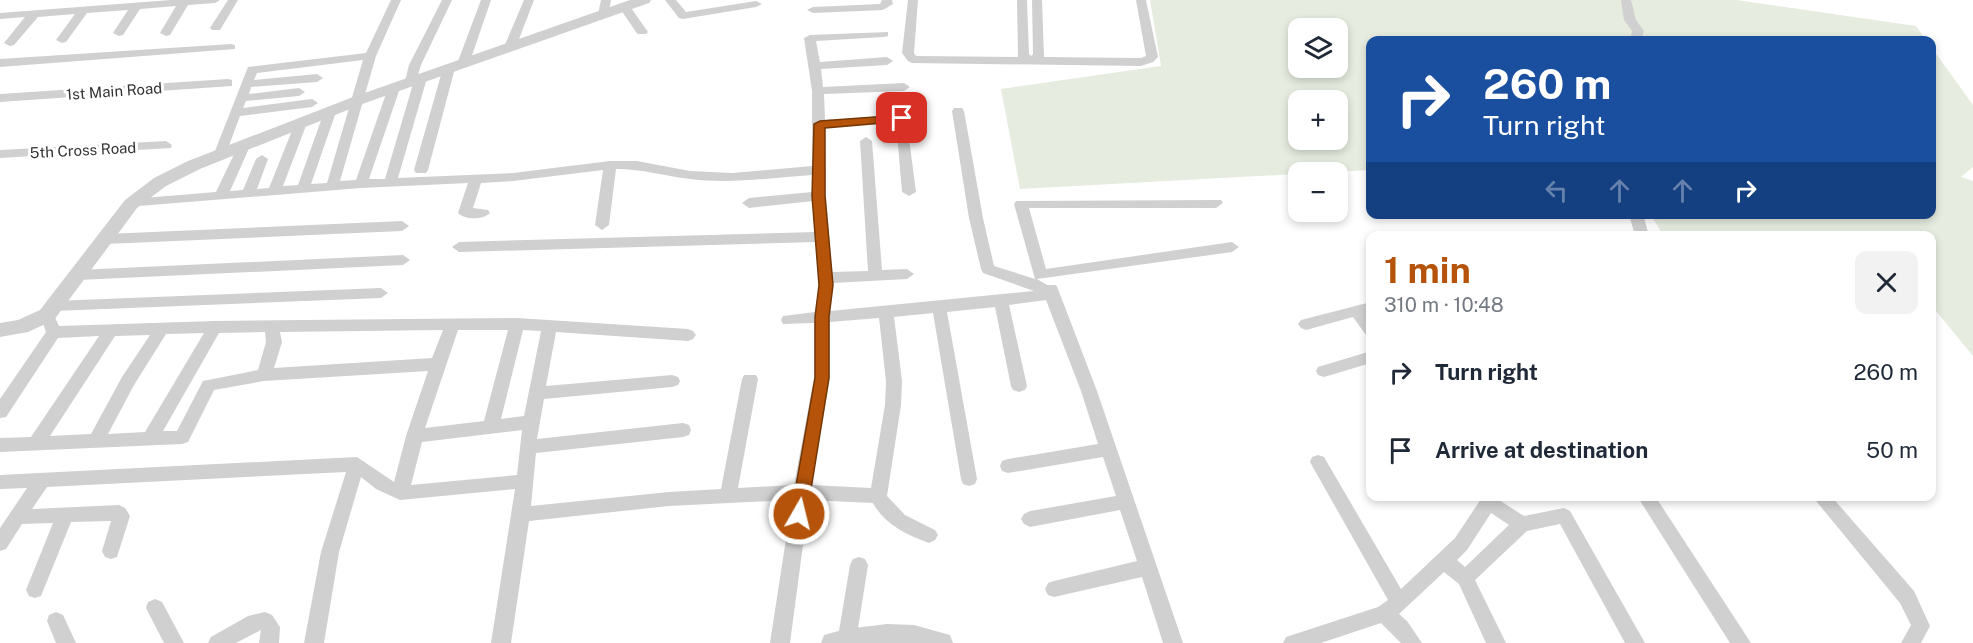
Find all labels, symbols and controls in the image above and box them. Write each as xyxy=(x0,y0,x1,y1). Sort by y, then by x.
map controls xyxy=(1288,18,1348,222)
button: layers xyxy=(1288,18,1348,78)
text: 260 m xyxy=(1483,59,1611,108)
icon: right xyxy=(1384,60,1462,138)
street label: 1st Main Road xyxy=(65,79,163,103)
button: + xyxy=(1288,90,1348,150)
pin xyxy=(876,92,927,143)
icon: arrive xyxy=(885,101,918,134)
text: Turn right xyxy=(1483,109,1606,141)
street label: 5th Cross Road xyxy=(29,139,137,161)
button: − xyxy=(1288,162,1348,222)
icon: left xyxy=(1540,174,1573,207)
icon: ahead xyxy=(1603,174,1636,207)
icon: ahead xyxy=(1666,174,1699,207)
icon: right xyxy=(1729,174,1762,207)
text: 1 min xyxy=(1384,249,1471,291)
button: close xyxy=(1855,251,1918,314)
text: 310 m · 10:48 xyxy=(1384,293,1504,317)
icon: right xyxy=(1384,356,1417,389)
text: Turn right xyxy=(1435,359,1538,385)
text: 260 m xyxy=(1853,359,1918,385)
icon: arrive xyxy=(1384,434,1417,467)
text: Arrive at destination xyxy=(1435,437,1648,463)
text: 50 m xyxy=(1866,437,1918,463)
position arrow xyxy=(767,482,831,546)

